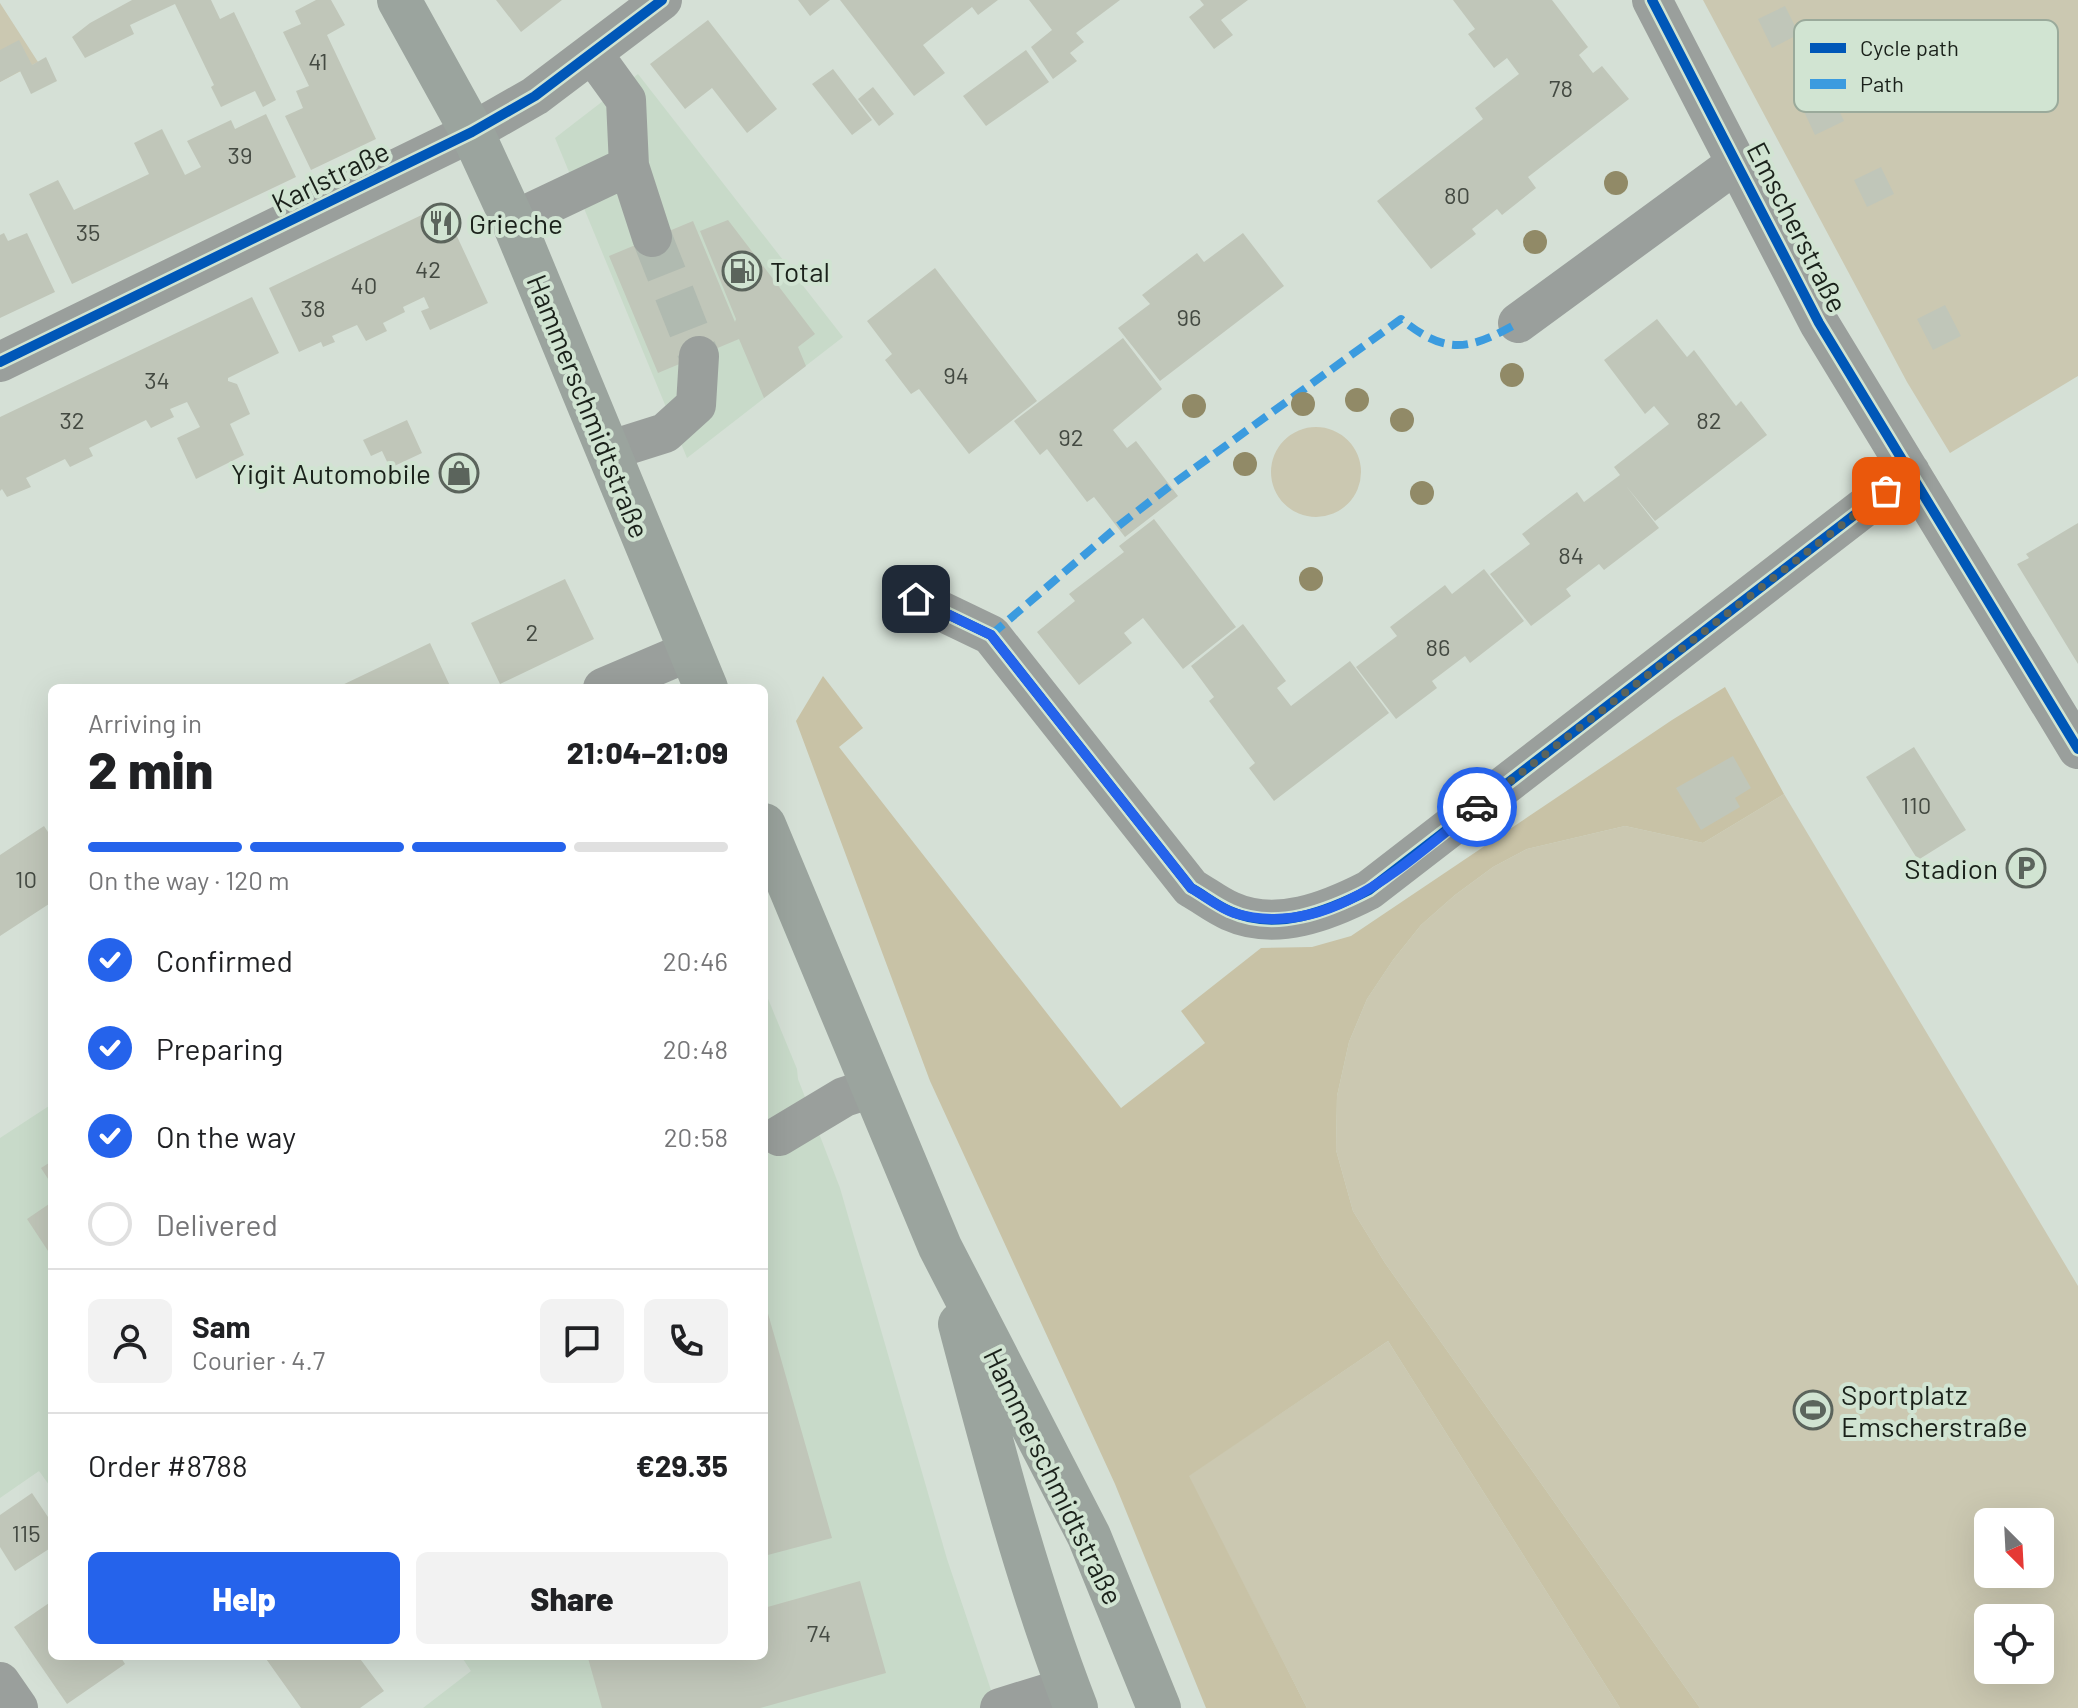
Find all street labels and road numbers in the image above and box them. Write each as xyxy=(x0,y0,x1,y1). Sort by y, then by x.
street label: Karlstraße xyxy=(266,133,394,219)
street label: Emscherstraße xyxy=(1740,136,1856,318)
street label: Hammerschmidtstraße xyxy=(521,269,657,543)
street label: Hammerschmidtstraße xyxy=(977,1342,1131,1610)

